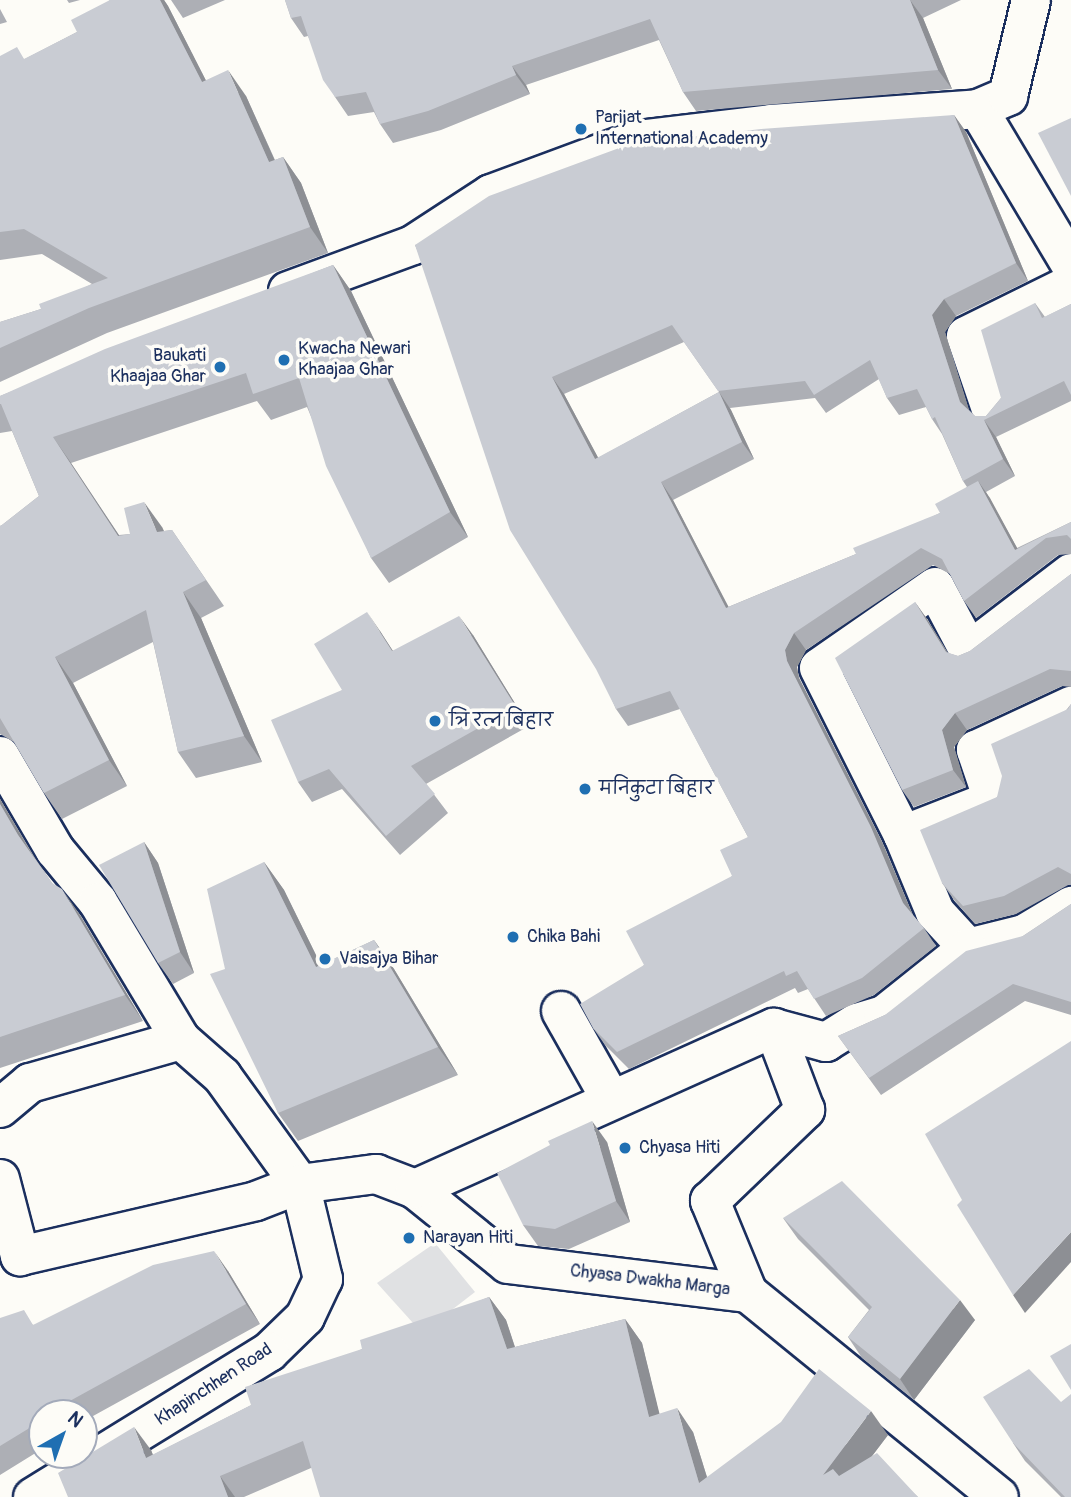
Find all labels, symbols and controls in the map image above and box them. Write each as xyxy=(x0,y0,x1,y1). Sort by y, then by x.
place label: Parijat International Academy xyxy=(595,108,768,150)
marker: Parijat International Academy xyxy=(573,121,589,137)
place label: Kwacha Newari Khaajaa Ghar xyxy=(298,339,410,382)
place label: Baukati Khaajaa Ghar xyxy=(110,346,206,388)
marker: Kwacha Newari Khaajaa Ghar xyxy=(276,352,292,368)
marker: Baukati Khaajaa Ghar xyxy=(212,359,228,375)
place label: त्रि रत्न बिहार xyxy=(449,710,553,732)
marker: त्रि रत्न बिहार xyxy=(427,713,443,729)
place label: मनिकुटा बिहार xyxy=(599,778,714,800)
marker: मनिकुटा बिहार xyxy=(577,781,593,797)
place label: Chika Bahi xyxy=(527,926,600,948)
marker: Chika Bahi xyxy=(505,929,521,945)
place label: Vaisajya Bihar xyxy=(339,948,439,970)
marker: Vaisajya Bihar xyxy=(317,951,333,967)
place label: Chyasa Hiti xyxy=(639,1137,720,1159)
marker: Chyasa Hiti xyxy=(617,1140,633,1156)
place label: Narayan Hiti xyxy=(423,1227,513,1249)
marker: Narayan Hiti xyxy=(401,1230,417,1246)
street label: Chyasa Dwakha Marga xyxy=(569,1260,731,1302)
street label: Khapinchhen Road xyxy=(151,1339,277,1431)
north arrow xyxy=(28,1399,98,1469)
text: N xyxy=(63,1406,88,1433)

